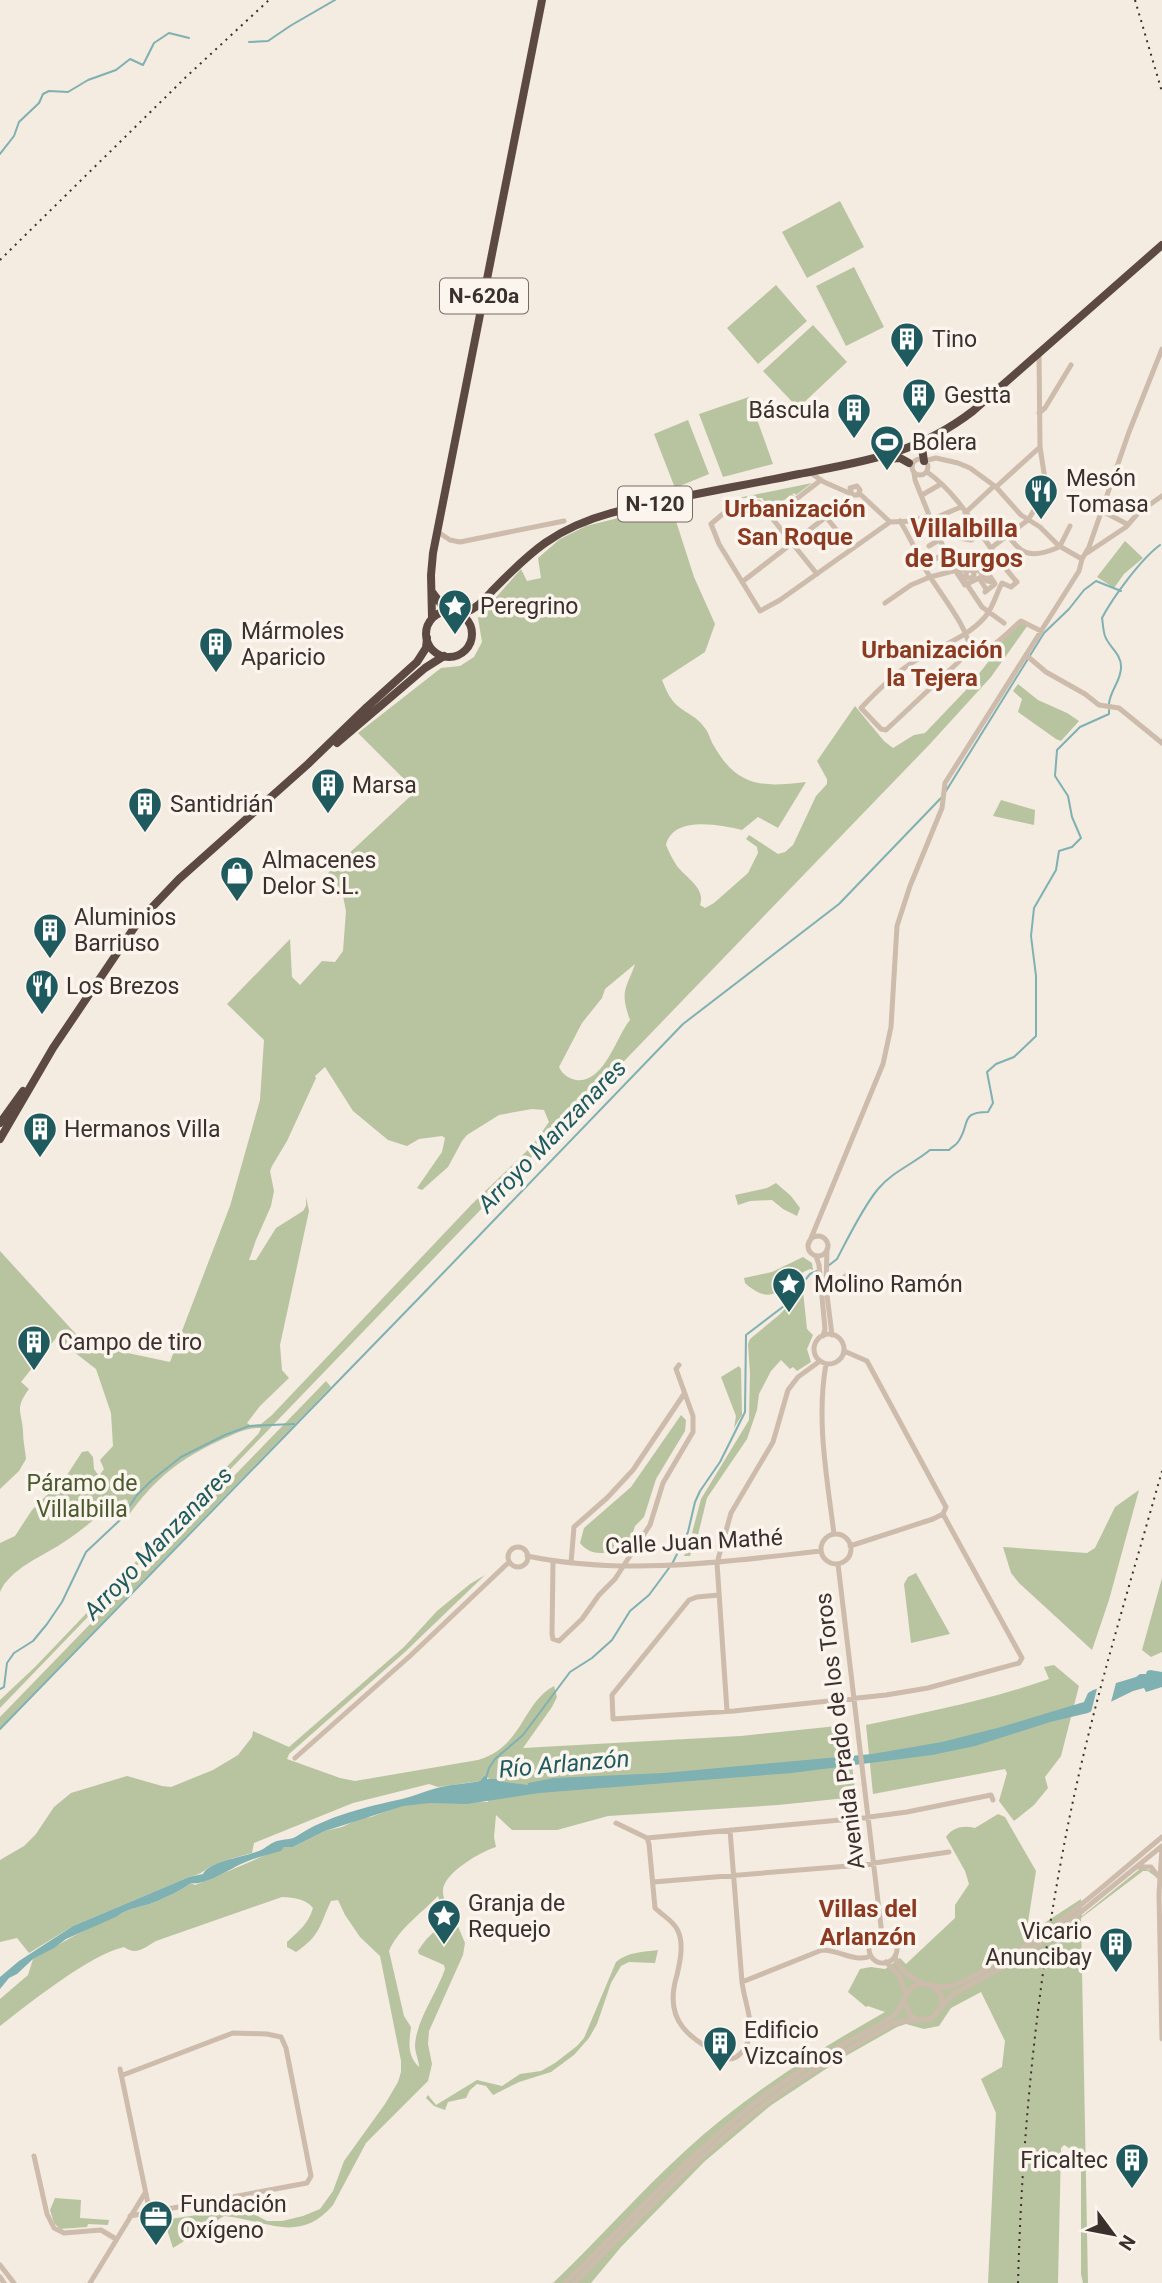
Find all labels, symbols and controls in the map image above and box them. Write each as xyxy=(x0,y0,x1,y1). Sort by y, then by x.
road number: N-620a xyxy=(440,278,528,314)
building icon: Tino xyxy=(888,320,926,369)
place label: Tino xyxy=(932,326,977,353)
building icon: Gestta xyxy=(900,376,938,425)
place label: Gestta xyxy=(944,382,1011,409)
building icon: Báscula xyxy=(835,391,873,440)
place label: Báscula xyxy=(748,397,830,424)
sports icon: Bolera xyxy=(868,423,906,472)
place label: Bolera xyxy=(912,429,977,456)
place label: Mesón Tomasa xyxy=(1066,465,1149,518)
restaurant icon: Mesón Tomasa xyxy=(1022,472,1060,521)
road number: N-120 xyxy=(618,486,692,522)
district label: Urbanización San Roque xyxy=(724,495,866,551)
district label: Villalbilla de Burgos xyxy=(905,513,1023,573)
place icon: Peregrino xyxy=(436,587,474,636)
place label: Peregrino xyxy=(480,593,578,620)
place label: Mármoles Aparicio xyxy=(241,618,344,671)
building icon: Mármoles Aparicio xyxy=(197,625,235,674)
district label: Urbanización la Tejera xyxy=(861,636,1003,692)
building icon: Marsa xyxy=(309,766,347,815)
place label: Marsa xyxy=(352,772,417,799)
building icon: Santidrián xyxy=(126,785,164,834)
place label: Santidrián xyxy=(170,791,274,818)
place label: Almacenes Delor S.L. xyxy=(262,847,376,900)
shop icon: Almacenes Delor S.L. xyxy=(218,854,256,903)
place label: Aluminios Barriuso xyxy=(74,904,176,957)
building icon: Aluminios Barriuso xyxy=(31,911,69,960)
restaurant icon: Los Brezos xyxy=(23,967,61,1016)
place label: Los Brezos xyxy=(66,973,179,1000)
water label: Arroyo Manzanares xyxy=(471,1054,632,1219)
building icon: Hermanos Villa xyxy=(21,1110,59,1159)
place label: Hermanos Villa xyxy=(64,1116,220,1143)
place icon: Molino Ramón xyxy=(770,1265,808,1314)
place label: Molino Ramón xyxy=(814,1271,963,1298)
building icon: Campo de tiro xyxy=(15,1323,53,1372)
place label: Campo de tiro xyxy=(58,1329,202,1356)
water label: Arroyo Manzanares xyxy=(77,1461,238,1626)
park label: Páramo de Villalbilla xyxy=(27,1470,137,1523)
street label: Calle Juan Mathé xyxy=(604,1524,784,1560)
street label: Avenida Prado de los Toros xyxy=(810,1591,870,1871)
water label: Río Arlanzón xyxy=(498,1744,630,1784)
place label: Granja de Requejo xyxy=(468,1890,565,1943)
district label: Villas del Arlanzón xyxy=(819,1895,917,1951)
place icon: Granja de Requejo xyxy=(425,1897,463,1946)
place label: Vicario Anuncibay xyxy=(985,1918,1092,1971)
building icon: Vicario Anuncibay xyxy=(1097,1925,1135,1974)
place label: Edificio Vizcaínos xyxy=(744,2017,843,2070)
building icon: Edificio Vizcaínos xyxy=(701,2024,739,2073)
building icon: Fricaltec xyxy=(1113,2141,1151,2190)
place label: Fricaltec xyxy=(1020,2147,1108,2174)
place label: Fundación Oxígeno xyxy=(180,2191,287,2244)
office icon: Fundación Oxígeno xyxy=(137,2198,175,2247)
north arrow xyxy=(1078,2199,1148,2269)
text: N xyxy=(1114,2231,1140,2255)

